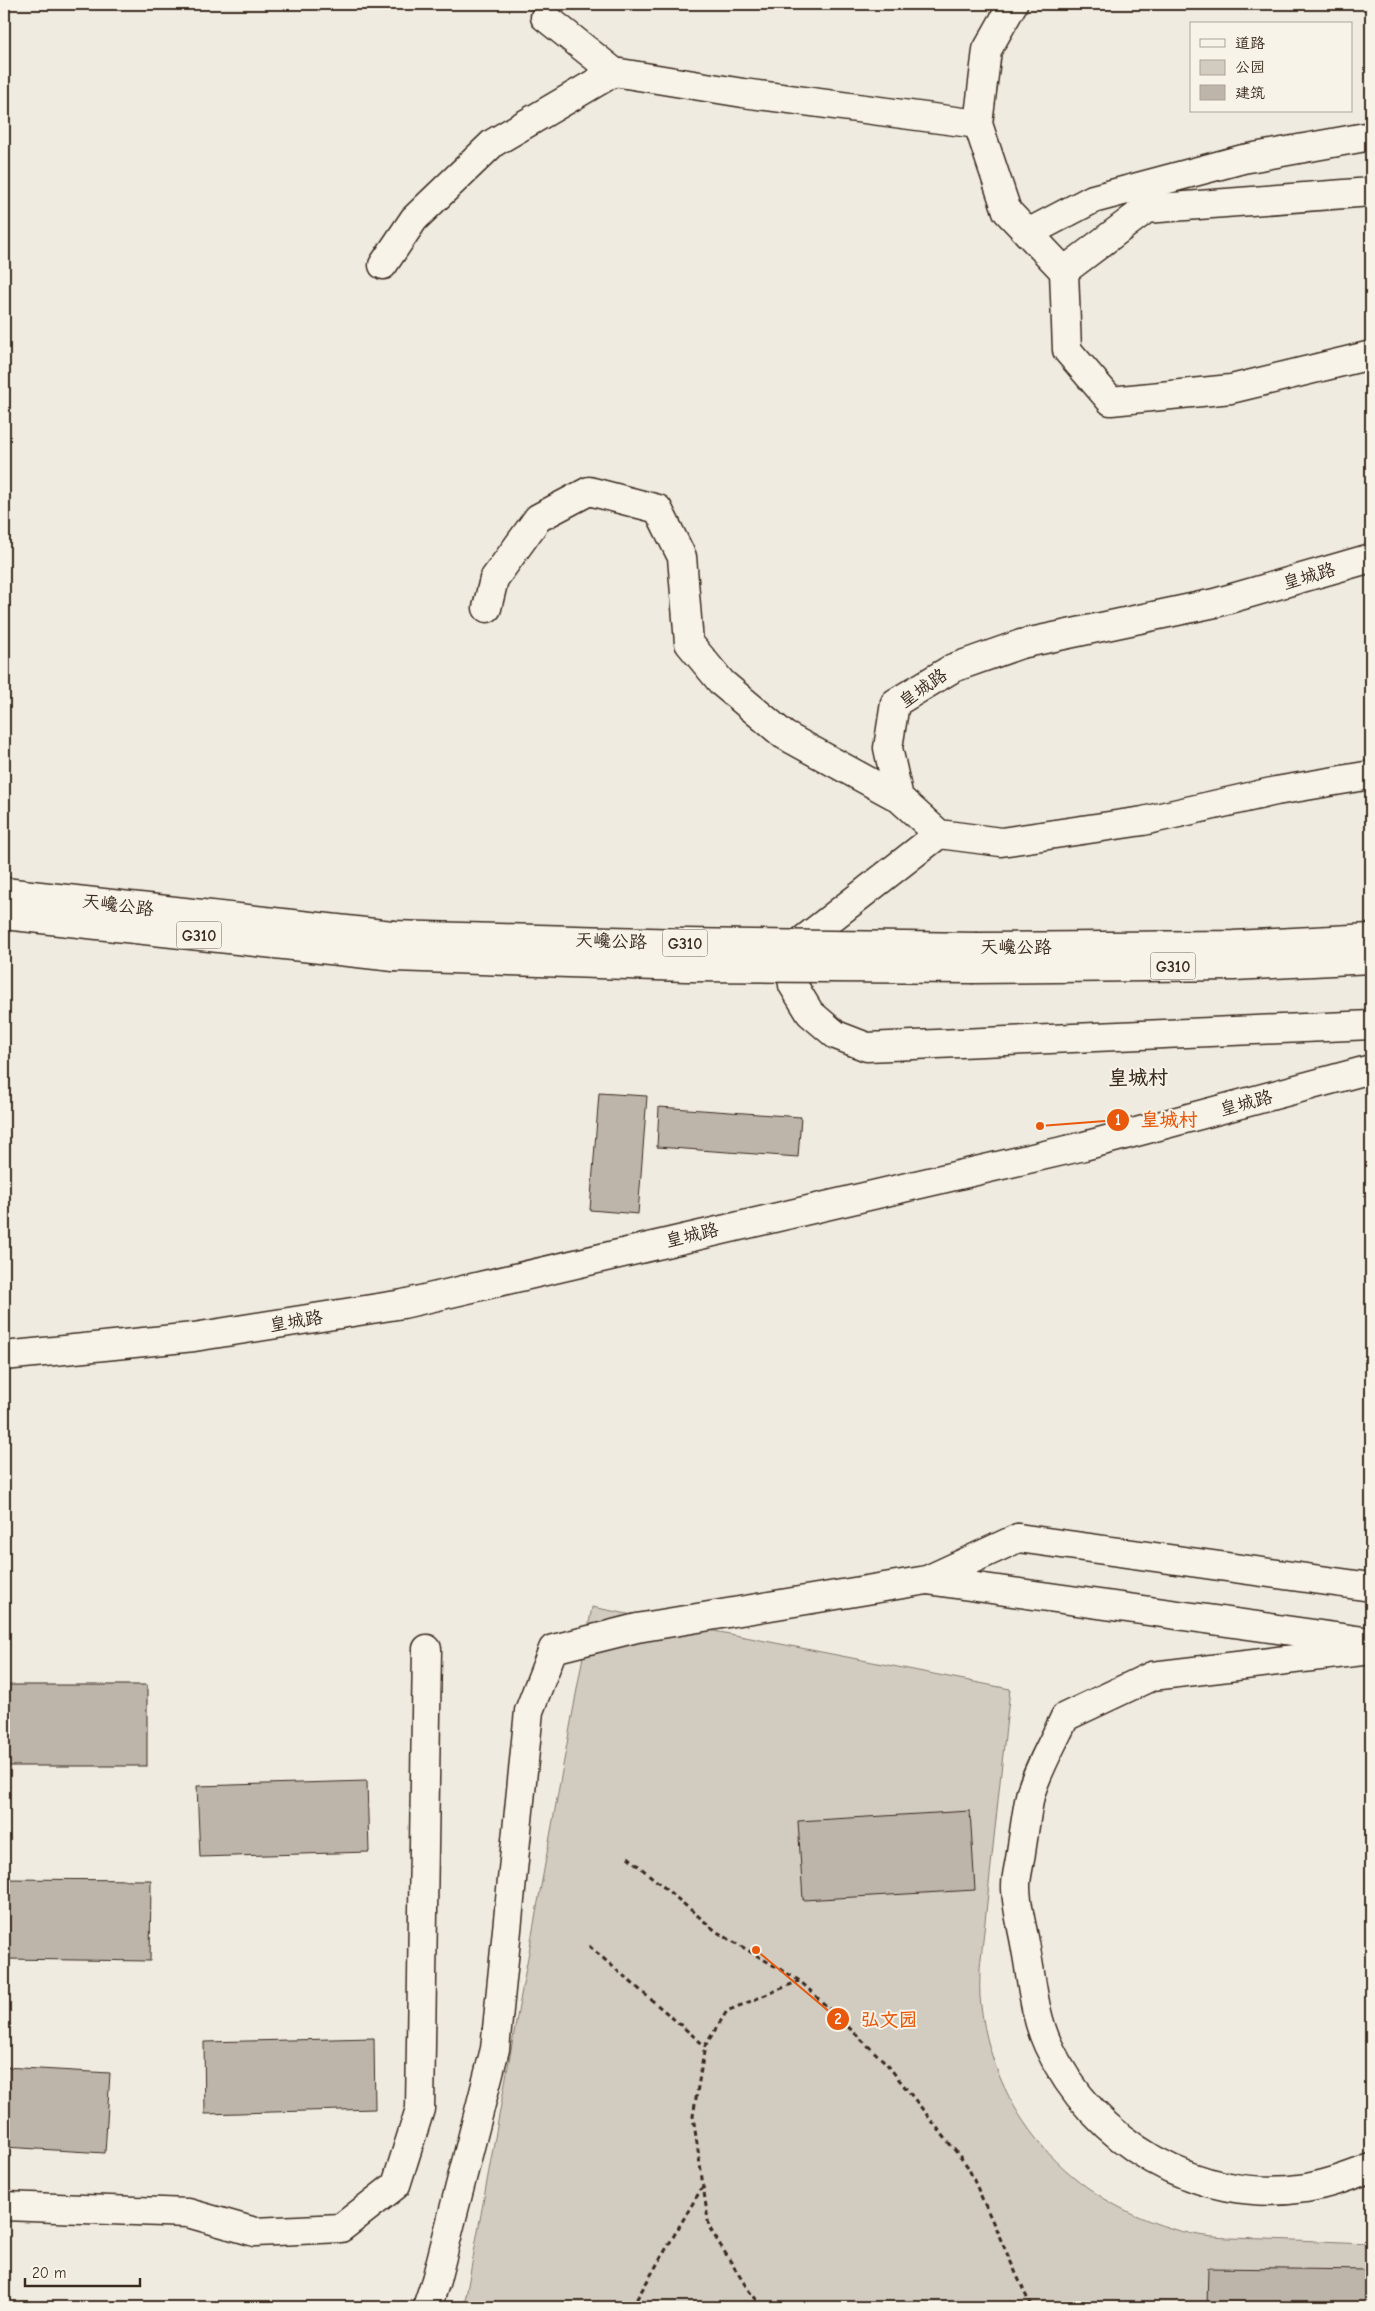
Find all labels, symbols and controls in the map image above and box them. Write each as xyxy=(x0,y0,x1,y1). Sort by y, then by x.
legend xyxy=(1190,22,1352,112)
text: 道路 xyxy=(1235,34,1265,52)
text: 公园 xyxy=(1235,58,1265,76)
text: 建筑 xyxy=(1235,84,1265,102)
street label: 皇城路 xyxy=(1280,559,1338,594)
street label: 皇城路 xyxy=(895,664,951,712)
street label: 天巉公路 xyxy=(81,891,155,920)
road number: G310 xyxy=(176,922,222,948)
street label: 天巉公路 xyxy=(575,930,647,953)
road number: G310 xyxy=(662,930,708,956)
street label: 天巉公路 xyxy=(980,937,1052,958)
road number: G310 xyxy=(1150,952,1196,979)
district label: 皇城村 xyxy=(1108,1066,1168,1089)
street label: 皇城路 xyxy=(1217,1086,1275,1121)
callout: 皇城村 xyxy=(1106,1103,1208,1137)
text: 皇城村 xyxy=(1140,1109,1198,1131)
text: 1 xyxy=(1115,1111,1121,1129)
street label: 皇城路 xyxy=(663,1219,721,1252)
street label: 皇城路 xyxy=(268,1307,324,1336)
callout: 弘文园 xyxy=(826,2002,928,2036)
text: 弘文园 xyxy=(860,2009,918,2031)
text: 2 xyxy=(834,2010,842,2028)
scale bar xyxy=(25,2256,140,2288)
text: 20 m xyxy=(32,2264,66,2282)

